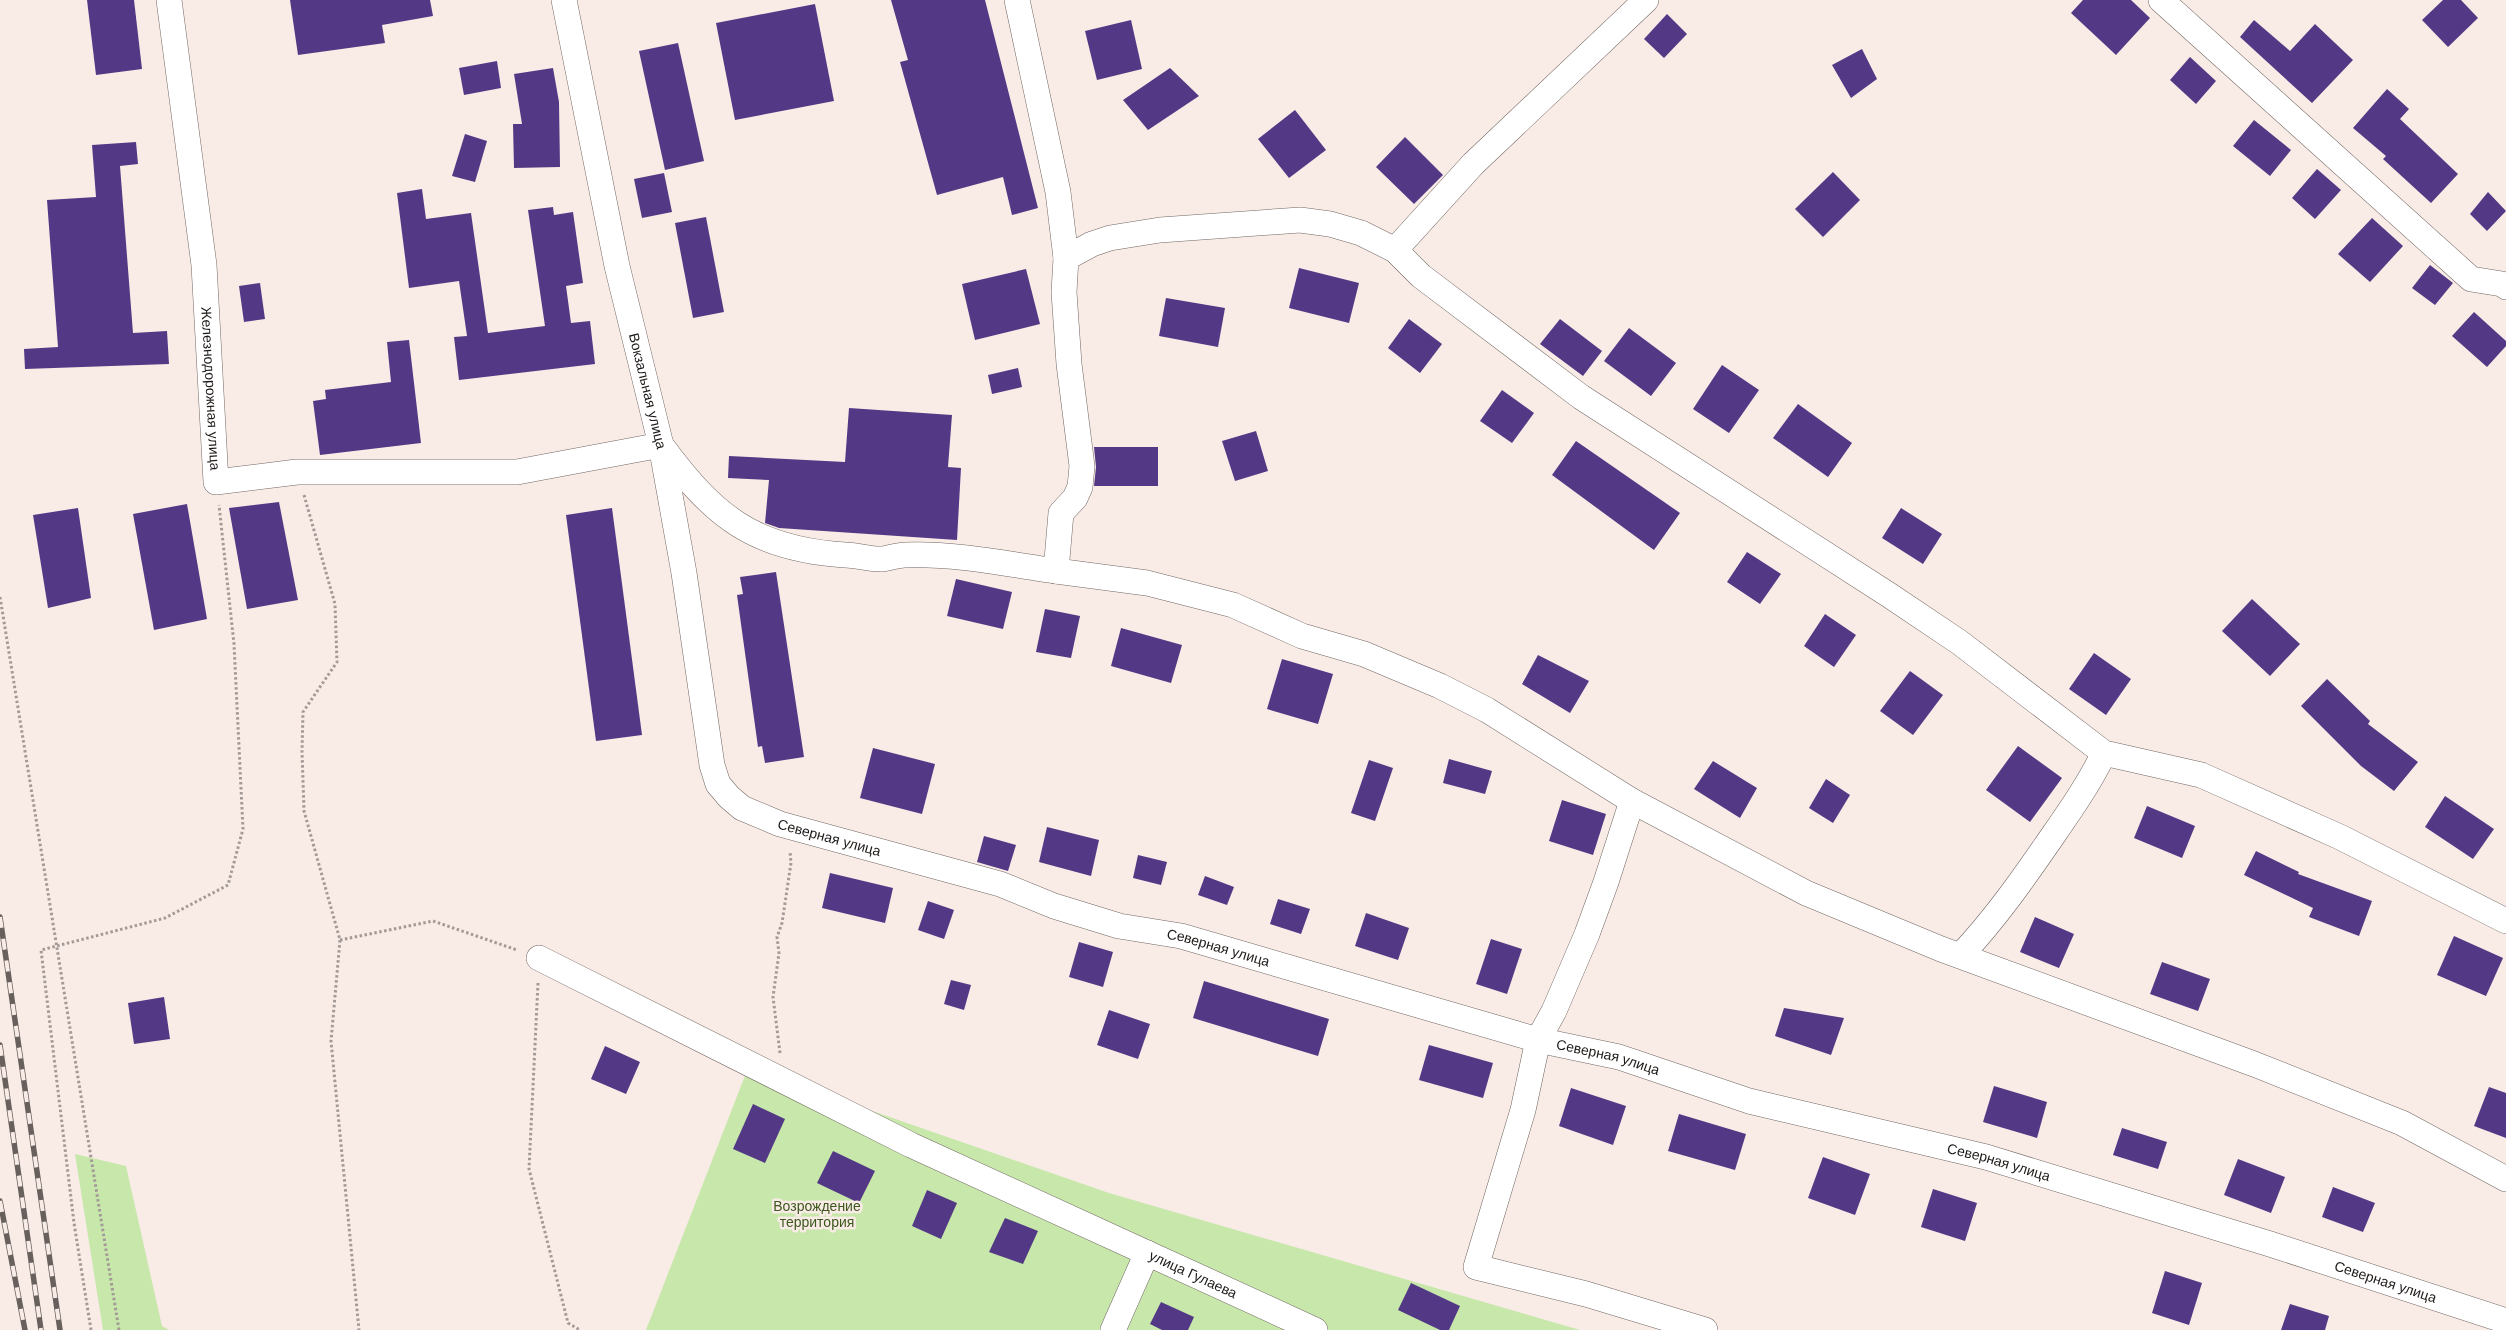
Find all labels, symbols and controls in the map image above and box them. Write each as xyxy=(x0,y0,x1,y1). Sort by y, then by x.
street label: Железнодорожная улица xyxy=(198,306,223,471)
street label: Вокзальная улица xyxy=(626,332,670,451)
street label: Северная улица xyxy=(776,816,883,859)
street label: Северная улица xyxy=(1166,926,1272,970)
street label: Северная улица xyxy=(1555,1036,1662,1078)
street label: Северная улица xyxy=(1946,1140,2052,1184)
park label: Возрождение территория xyxy=(773,1198,861,1230)
street label: улица Гулаева xyxy=(1147,1247,1240,1301)
street label: Северная улица xyxy=(2333,1258,2439,1306)

